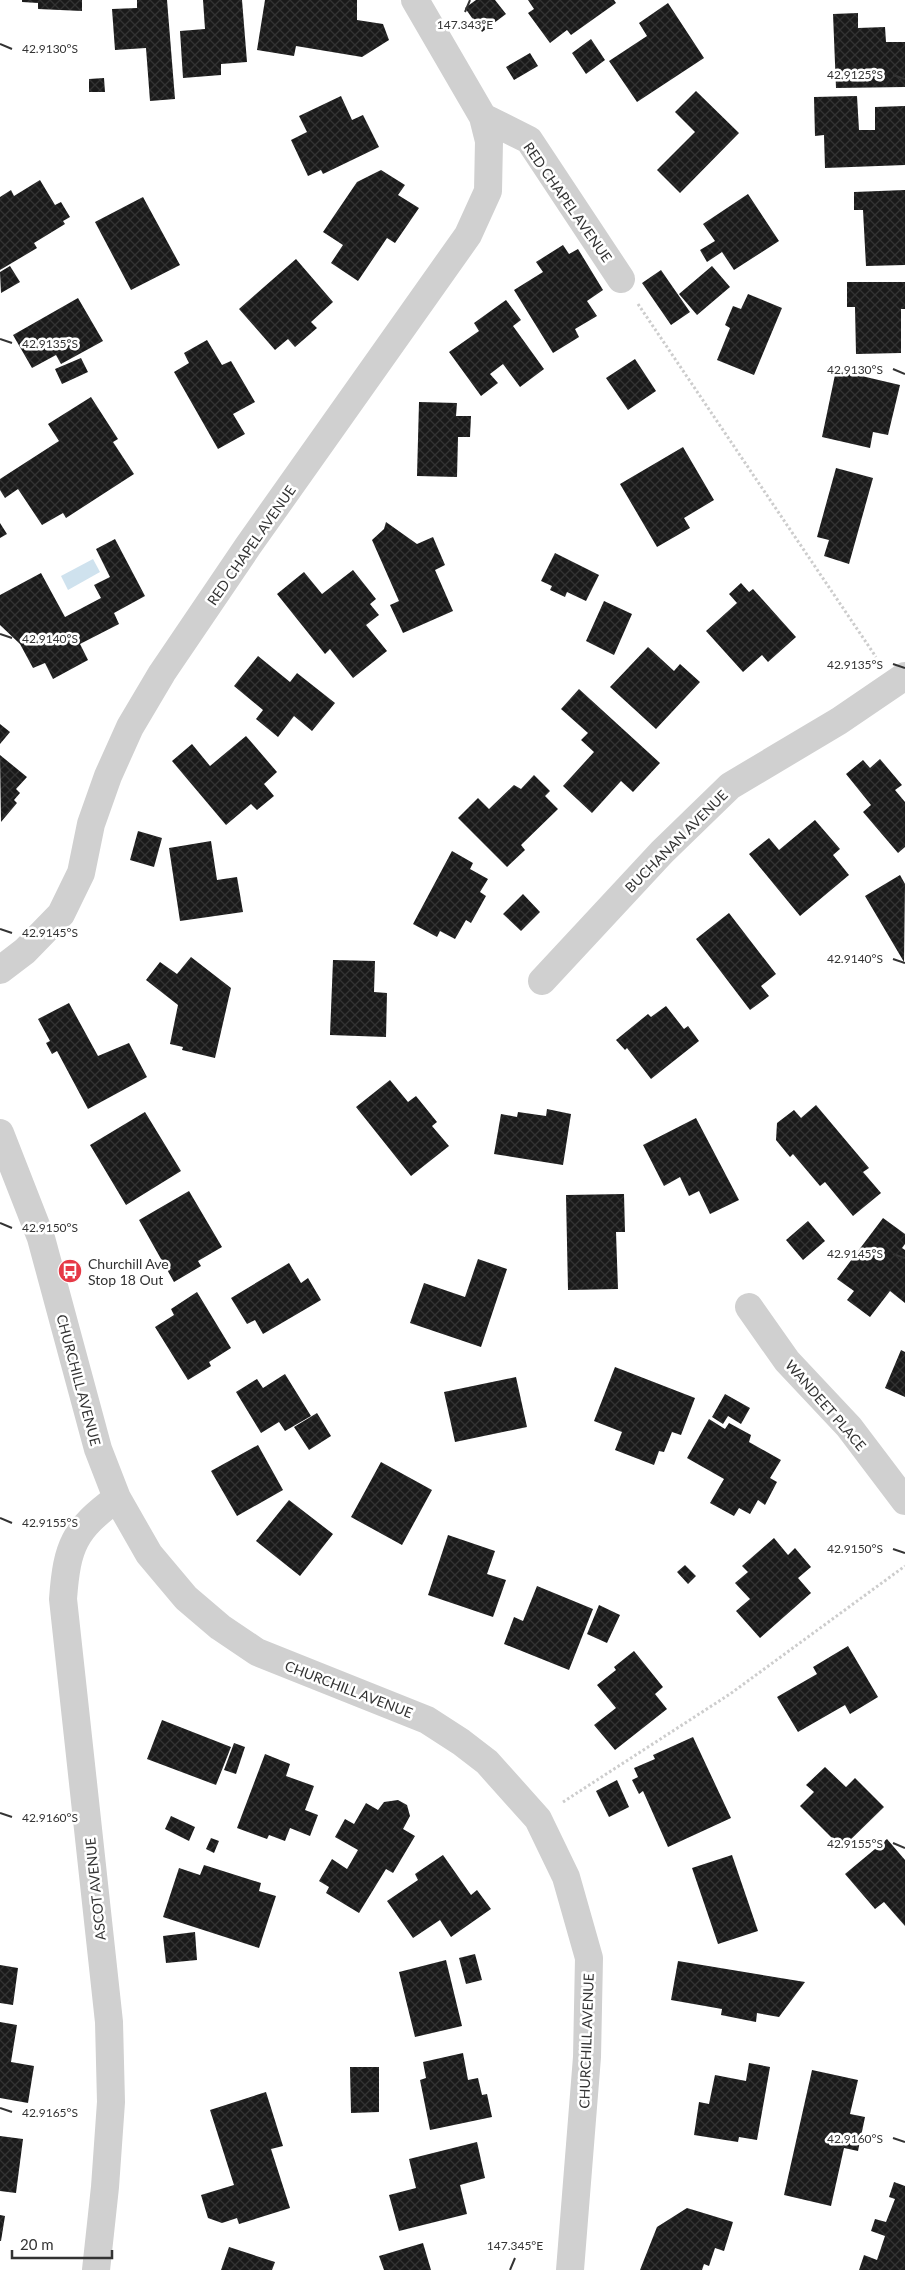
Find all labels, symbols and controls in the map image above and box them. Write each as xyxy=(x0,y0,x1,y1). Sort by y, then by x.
text: 147.343°E xyxy=(437,17,493,32)
text: 42.9130°S xyxy=(22,41,78,56)
text: 42.9125°S xyxy=(827,67,883,82)
street label: RED CHAPEL AVENUE xyxy=(520,139,616,265)
text: 42.9135°S xyxy=(22,336,78,351)
text: 42.9130°S xyxy=(827,362,883,377)
street label: RED CHAPEL AVENUE xyxy=(203,482,299,608)
text: 42.9140°S xyxy=(22,631,78,646)
text: 42.9135°S xyxy=(827,657,883,672)
street label: BUCHANAN AVENUE xyxy=(621,786,731,896)
text: 42.9145°S xyxy=(22,925,78,940)
text: 42.9140°S xyxy=(827,951,883,966)
text: 42.9150°S xyxy=(22,1220,78,1235)
text: 42.9145°S xyxy=(827,1246,883,1261)
place label: Churchill Ave Stop 18 Out xyxy=(88,1255,169,1288)
bus stop icon: Churchill Ave Stop 18 Out xyxy=(57,1258,83,1284)
street label: CHURCHILL AVENUE xyxy=(53,1312,105,1448)
street label: WANDEET PLACE xyxy=(782,1356,870,1454)
text: 42.9155°S xyxy=(22,1515,78,1530)
text: 42.9150°S xyxy=(827,1541,883,1556)
street label: CHURCHILL AVENUE xyxy=(283,1657,415,1721)
text: 42.9160°S xyxy=(22,1810,78,1825)
text: 42.9155°S xyxy=(827,1836,883,1851)
street label: ASCOT AVENUE xyxy=(81,1837,109,1941)
street label: CHURCHILL AVENUE xyxy=(575,1973,597,2109)
text: 42.9165°S xyxy=(22,2105,78,2120)
text: 42.9160°S xyxy=(827,2131,883,2146)
scale bar xyxy=(12,2228,112,2260)
text: 20 m xyxy=(20,2235,54,2253)
text: 147.345°E xyxy=(487,2238,543,2253)

